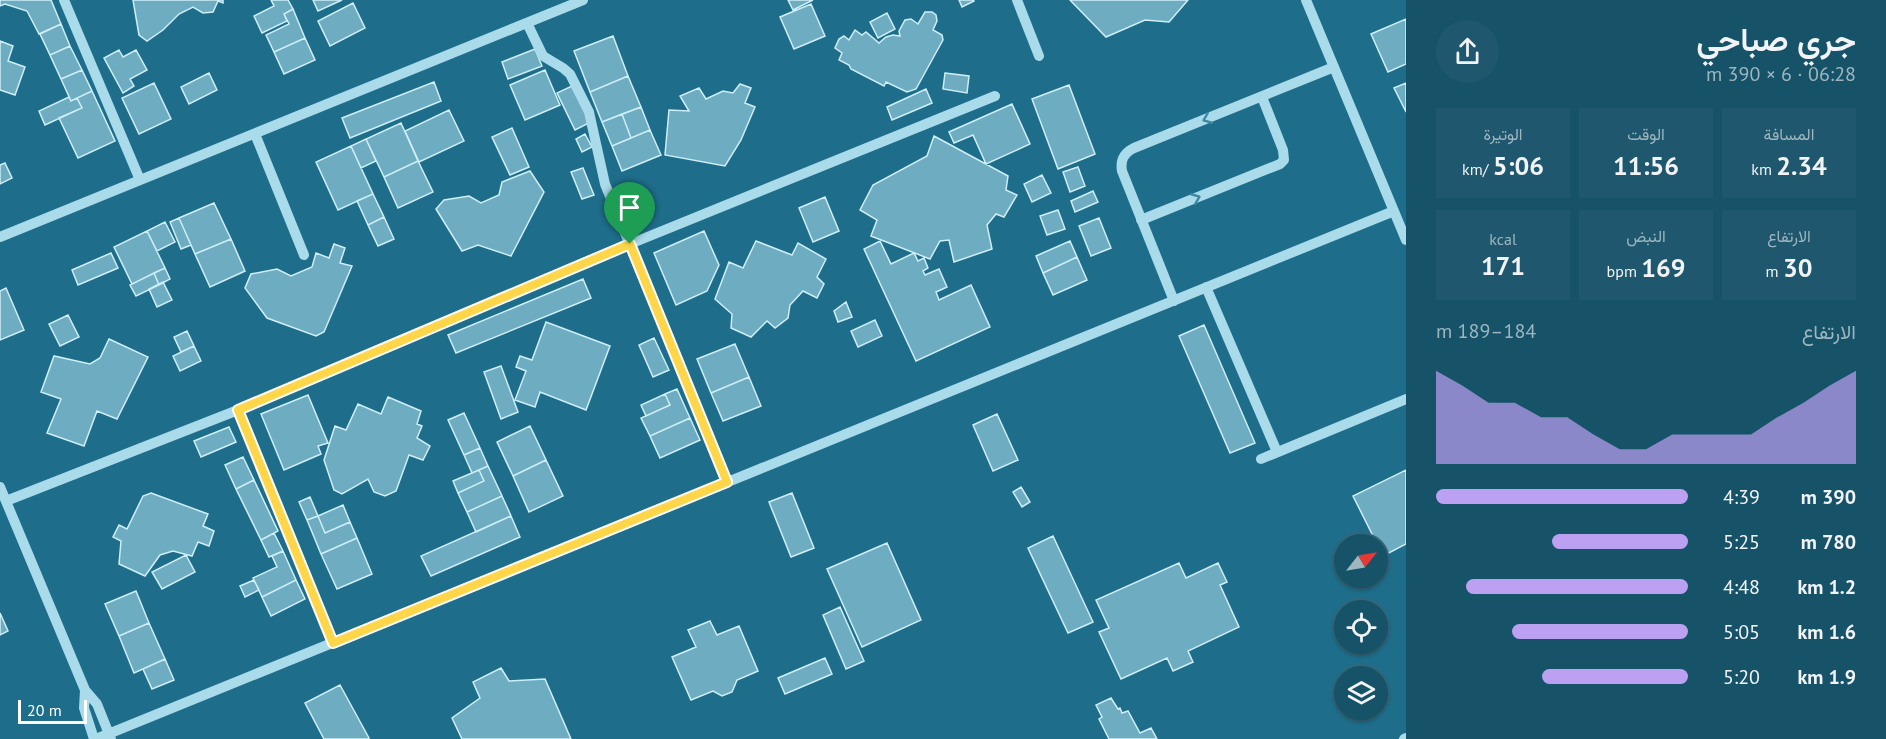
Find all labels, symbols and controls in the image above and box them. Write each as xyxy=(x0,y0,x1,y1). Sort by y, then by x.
text: جري صباحي xyxy=(1696,17,1856,60)
button: share xyxy=(1436,20,1499,83)
text: 06:28 · 6 × 390 m xyxy=(1706,61,1856,87)
one-way arrow xyxy=(1203,112,1214,124)
text: الوتيرة xyxy=(1483,124,1523,144)
text: الوقت xyxy=(1627,124,1665,144)
text: المسافة xyxy=(1764,124,1814,144)
text: 5:06 xyxy=(1493,149,1544,182)
text: 11:56 xyxy=(1613,149,1679,182)
text: 2.34 xyxy=(1776,149,1827,182)
text: /km xyxy=(1462,159,1493,179)
text: km xyxy=(1751,159,1776,179)
pin xyxy=(604,182,655,244)
icon: arrive xyxy=(613,191,646,224)
one-way arrow xyxy=(1189,193,1200,205)
text: النبض xyxy=(1626,226,1666,246)
text: الارتفاع xyxy=(1767,226,1811,246)
text: kcal xyxy=(1489,229,1517,249)
text: 171 xyxy=(1481,249,1525,282)
text: 169 xyxy=(1641,251,1685,284)
text: 30 xyxy=(1783,251,1812,284)
text: bpm xyxy=(1607,261,1641,281)
text: m xyxy=(1766,261,1783,281)
text: 184–189 m xyxy=(1436,318,1536,344)
text: الارتفاع xyxy=(1802,319,1856,345)
text: 4:39 xyxy=(1723,484,1760,510)
text: 390 m xyxy=(1801,484,1856,510)
text: 5:25 xyxy=(1723,529,1760,555)
text: 780 m xyxy=(1801,529,1856,555)
north arrow xyxy=(1334,534,1388,588)
map controls xyxy=(1334,534,1388,720)
text: 4:48 xyxy=(1723,574,1760,600)
text: 1.2 km xyxy=(1797,574,1856,600)
button: locate xyxy=(1334,600,1388,654)
text: 5:05 xyxy=(1723,619,1760,645)
text: 1.6 km xyxy=(1797,619,1856,645)
text: 5:20 xyxy=(1723,664,1760,690)
text: 1.9 km xyxy=(1797,664,1856,690)
button: layers xyxy=(1334,666,1388,720)
scale bar xyxy=(18,697,87,724)
text: 20 m xyxy=(27,700,62,720)

